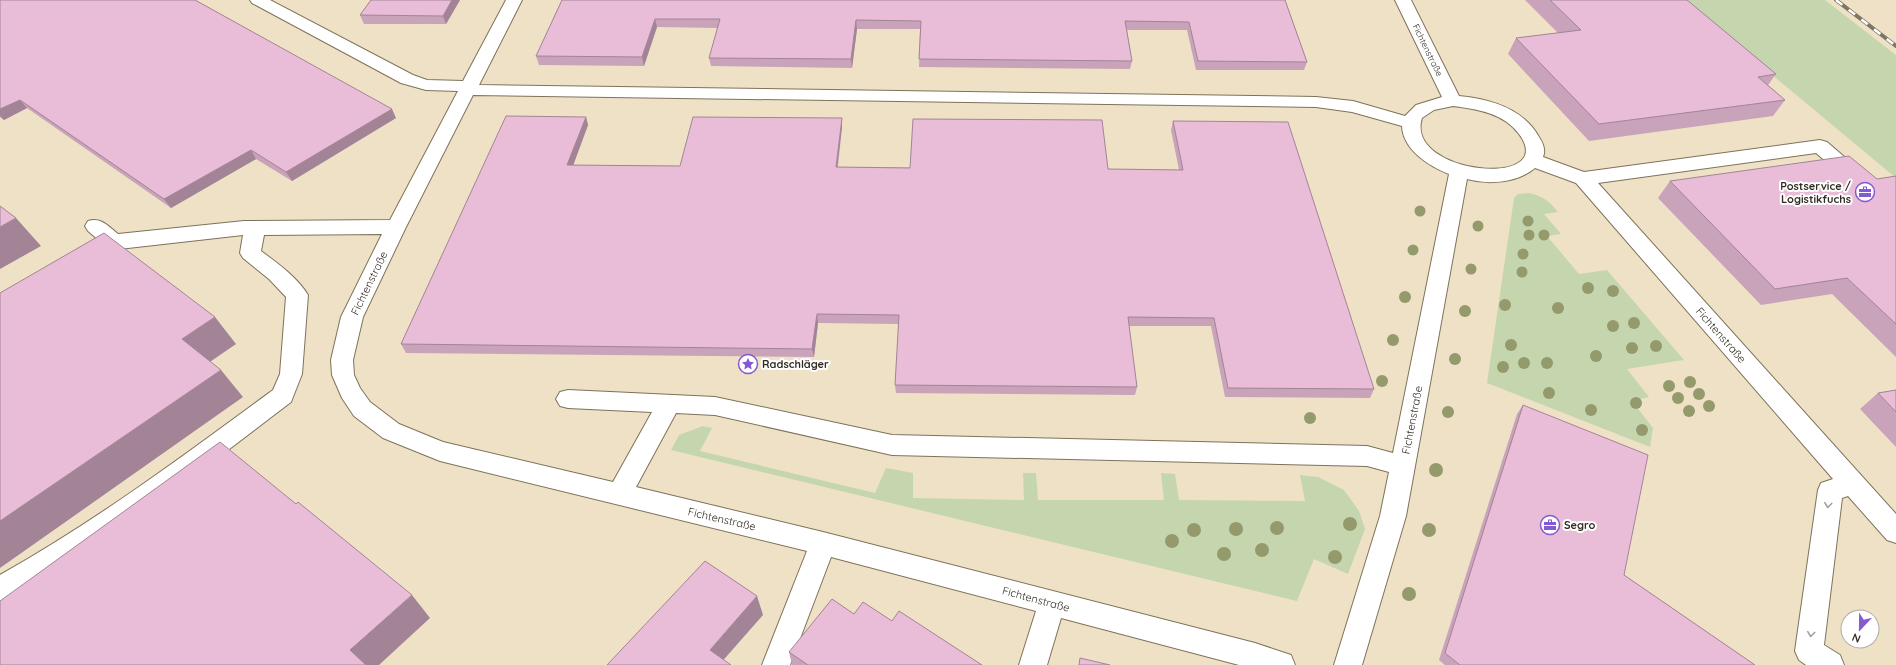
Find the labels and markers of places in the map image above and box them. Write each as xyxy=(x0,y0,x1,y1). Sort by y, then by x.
place label: Postservice / Logistikfuchs xyxy=(1780,179,1851,206)
office icon: Postservice / Logistikfuchs xyxy=(1854,181,1876,203)
place icon: Radschläger xyxy=(737,353,759,375)
place label: Radschläger xyxy=(762,357,829,371)
office icon: Segro xyxy=(1539,514,1561,536)
place label: Segro xyxy=(1564,518,1596,532)

